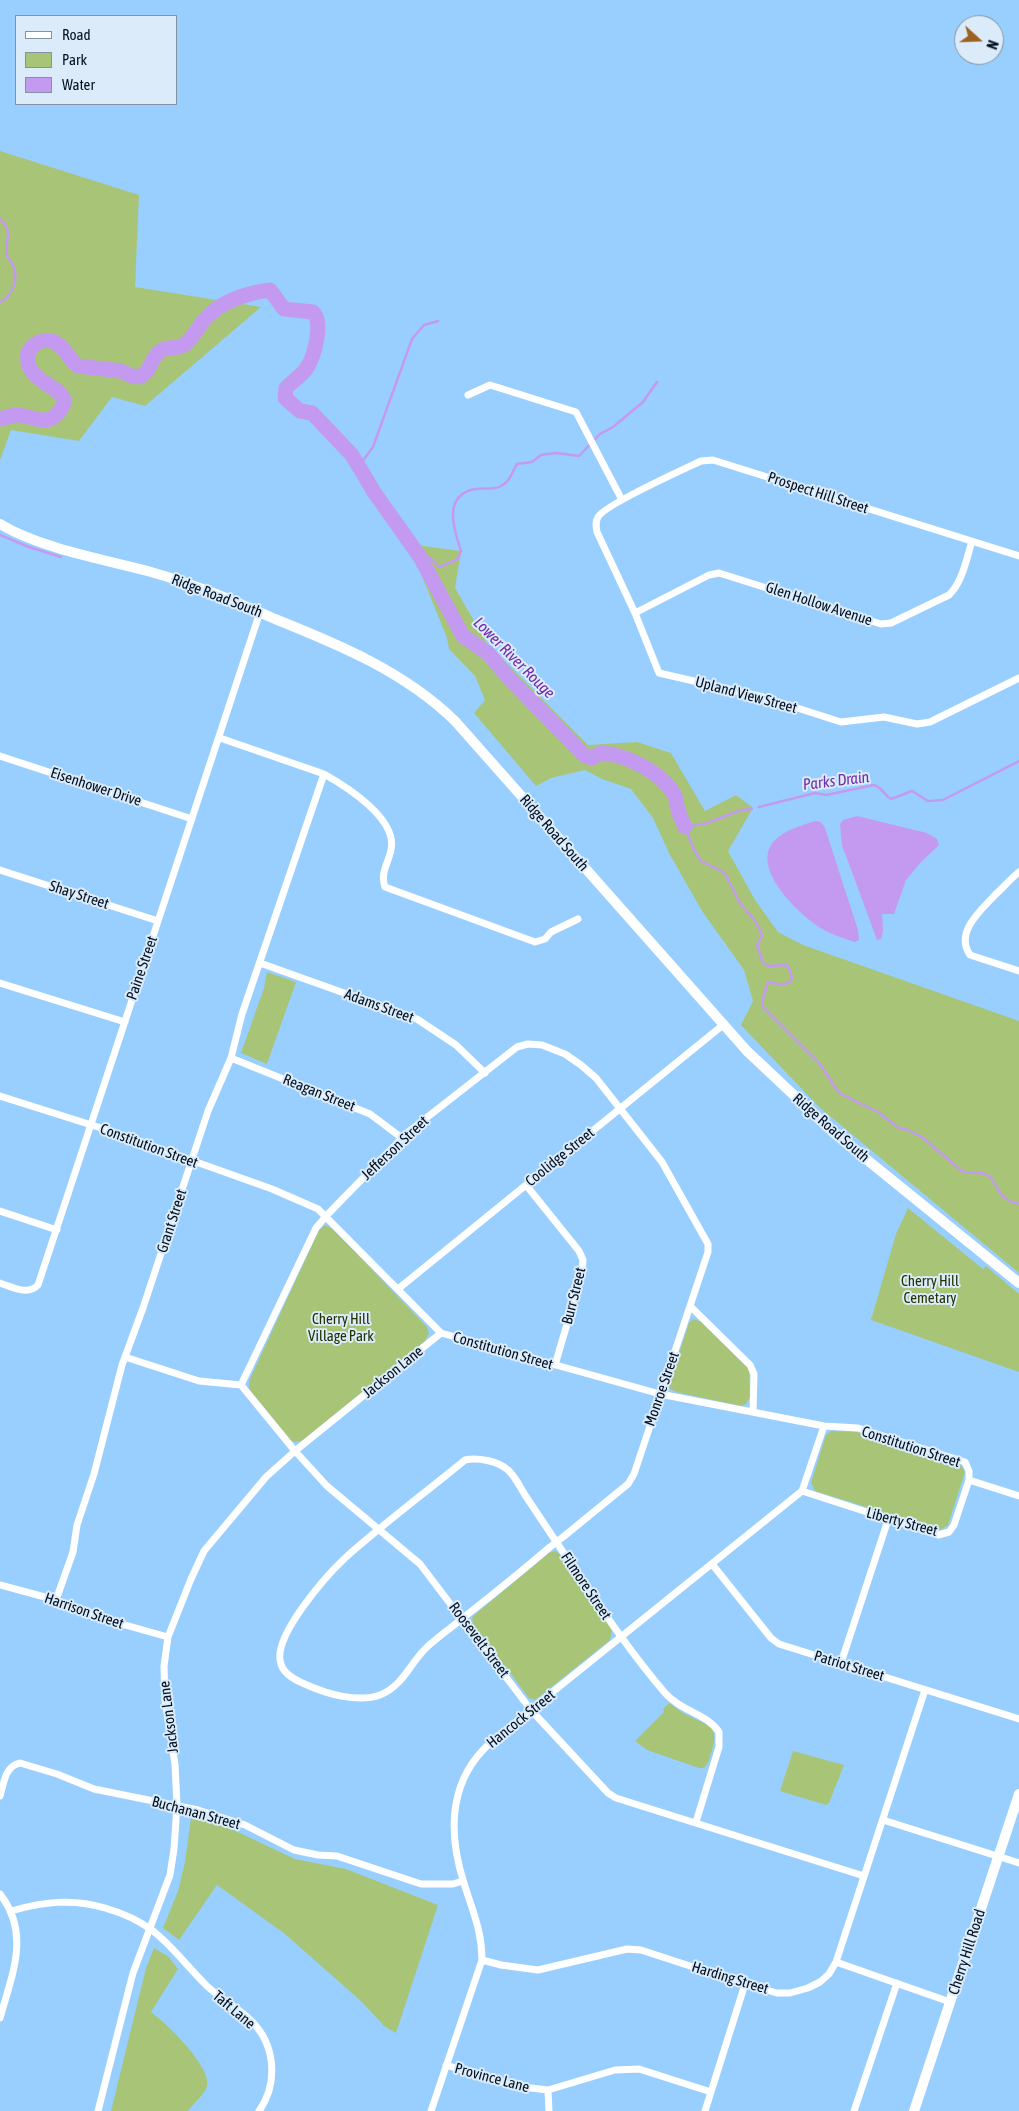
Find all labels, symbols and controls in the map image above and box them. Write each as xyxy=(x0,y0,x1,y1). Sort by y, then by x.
legend xyxy=(15,15,178,105)
north arrow xyxy=(954,15,1004,65)
text: Road xyxy=(62,26,91,43)
text: N xyxy=(983,38,1001,51)
text: Park xyxy=(62,51,87,68)
text: Water xyxy=(62,76,95,93)
street label: Prospect Hill Street xyxy=(765,468,871,518)
street label: Ridge Road South xyxy=(169,570,265,622)
street label: Glen Hollow Avenue xyxy=(763,578,875,630)
water label: Lower River Rouge xyxy=(469,613,559,703)
street label: Upland View Street xyxy=(693,673,799,717)
street label: Eisenhower Drive xyxy=(48,764,144,810)
water label: Parks Drain xyxy=(802,767,870,795)
street label: Ridge Road South xyxy=(516,791,592,875)
street label: Shay Street xyxy=(47,877,111,913)
street label: Paine Street xyxy=(123,934,161,1002)
street label: Adams Street xyxy=(342,985,416,1027)
street label: Reagan Street xyxy=(280,1070,358,1116)
street label: Ridge Road South xyxy=(789,1090,873,1166)
street label: Jefferson Street xyxy=(358,1112,432,1184)
street label: Constitution Street xyxy=(98,1120,200,1172)
street label: Coolidge Street xyxy=(522,1124,598,1190)
street label: Grant Street xyxy=(153,1187,191,1255)
street label: Burr Street xyxy=(558,1266,590,1326)
park label: Cherry Hill Cemetary xyxy=(901,1272,959,1307)
park label: Cherry Hill Village Park xyxy=(308,1310,374,1345)
street label: Constitution Street xyxy=(451,1328,555,1374)
street label: Jackson Lane xyxy=(359,1342,427,1402)
street label: Monroe Street xyxy=(641,1349,683,1429)
street label: Constitution Street xyxy=(859,1423,963,1471)
street label: Liberty Street xyxy=(864,1504,940,1540)
street label: Filmore Street xyxy=(557,1549,615,1623)
street label: Harrison Street xyxy=(42,1589,126,1633)
street label: Roosevelt Street xyxy=(445,1599,513,1681)
street label: Patriot Street xyxy=(812,1647,886,1685)
street label: Jackson Lane xyxy=(156,1680,182,1754)
street label: Hancock Street xyxy=(483,1686,559,1752)
street label: Buchanan Street xyxy=(150,1793,242,1833)
street label: Cherry Hill Road xyxy=(945,1907,989,1997)
street label: Harding Street xyxy=(689,1958,771,1998)
street label: Taft Lane xyxy=(209,1987,259,2033)
street label: Province Lane xyxy=(453,2059,531,2097)

